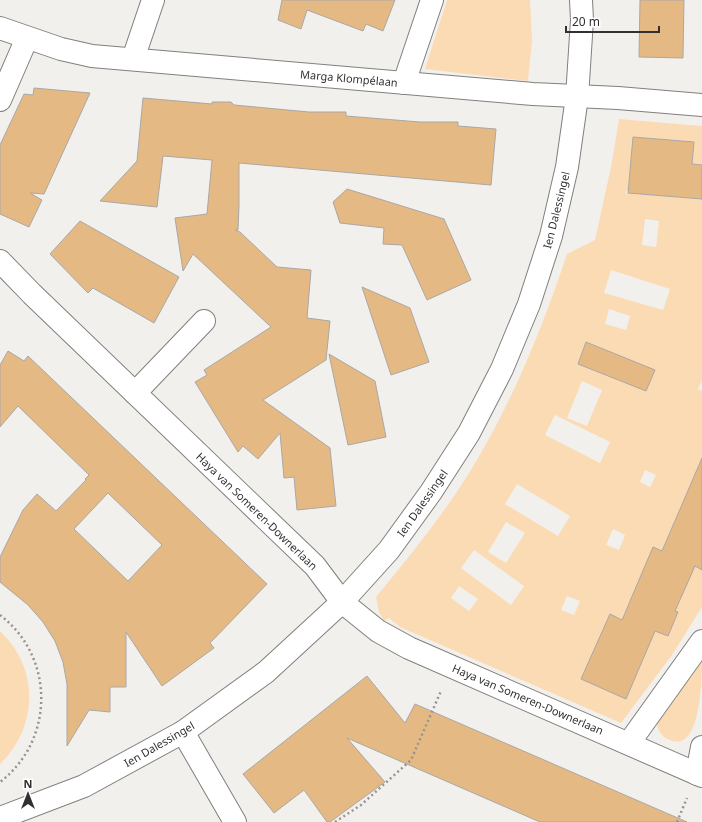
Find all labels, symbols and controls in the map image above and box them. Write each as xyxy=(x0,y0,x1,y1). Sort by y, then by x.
scale bar xyxy=(566,8,659,34)
text: 20 m xyxy=(572,13,600,30)
street label: Marga Klompélaan xyxy=(300,66,398,90)
street label: Ien Dalessingel xyxy=(539,170,573,250)
street label: Haya van Someren-Downerlaan xyxy=(193,449,321,573)
street label: Ien Dalessingel xyxy=(393,466,451,540)
street label: Haya van Someren-Downerlaan xyxy=(450,660,606,738)
street label: Ien Dalessingel xyxy=(121,718,197,770)
north arrow xyxy=(8,774,48,814)
text: N xyxy=(24,776,32,791)

